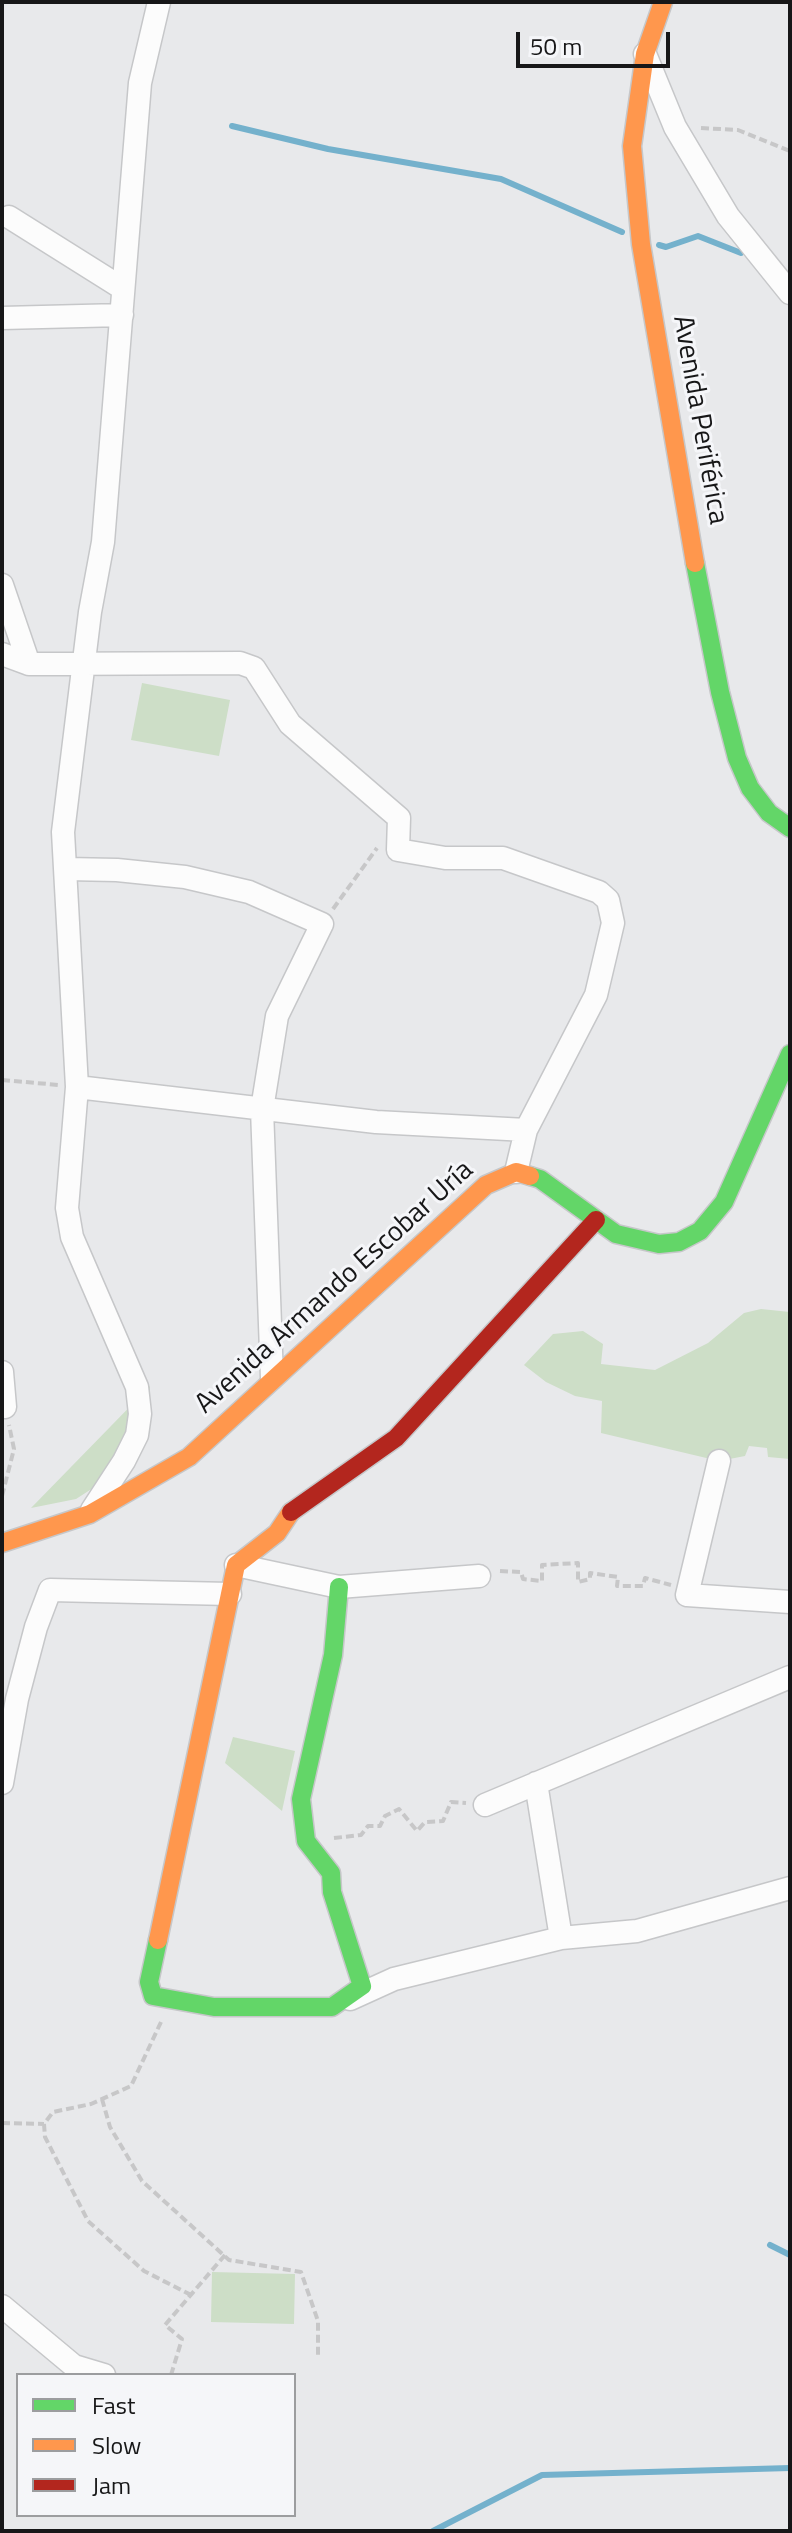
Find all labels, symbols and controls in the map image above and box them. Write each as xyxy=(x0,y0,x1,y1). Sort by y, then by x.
scale bar xyxy=(520,16,674,66)
text: 50 m xyxy=(530,28,582,64)
street label: Avenida Periférica xyxy=(664,313,734,527)
street label: Avenida Armando Escobar Uría xyxy=(189,1154,481,1422)
legend xyxy=(16,2373,296,2517)
text: Fast xyxy=(92,2387,135,2423)
text: Slow xyxy=(92,2427,141,2463)
text: Jam xyxy=(92,2467,131,2503)

